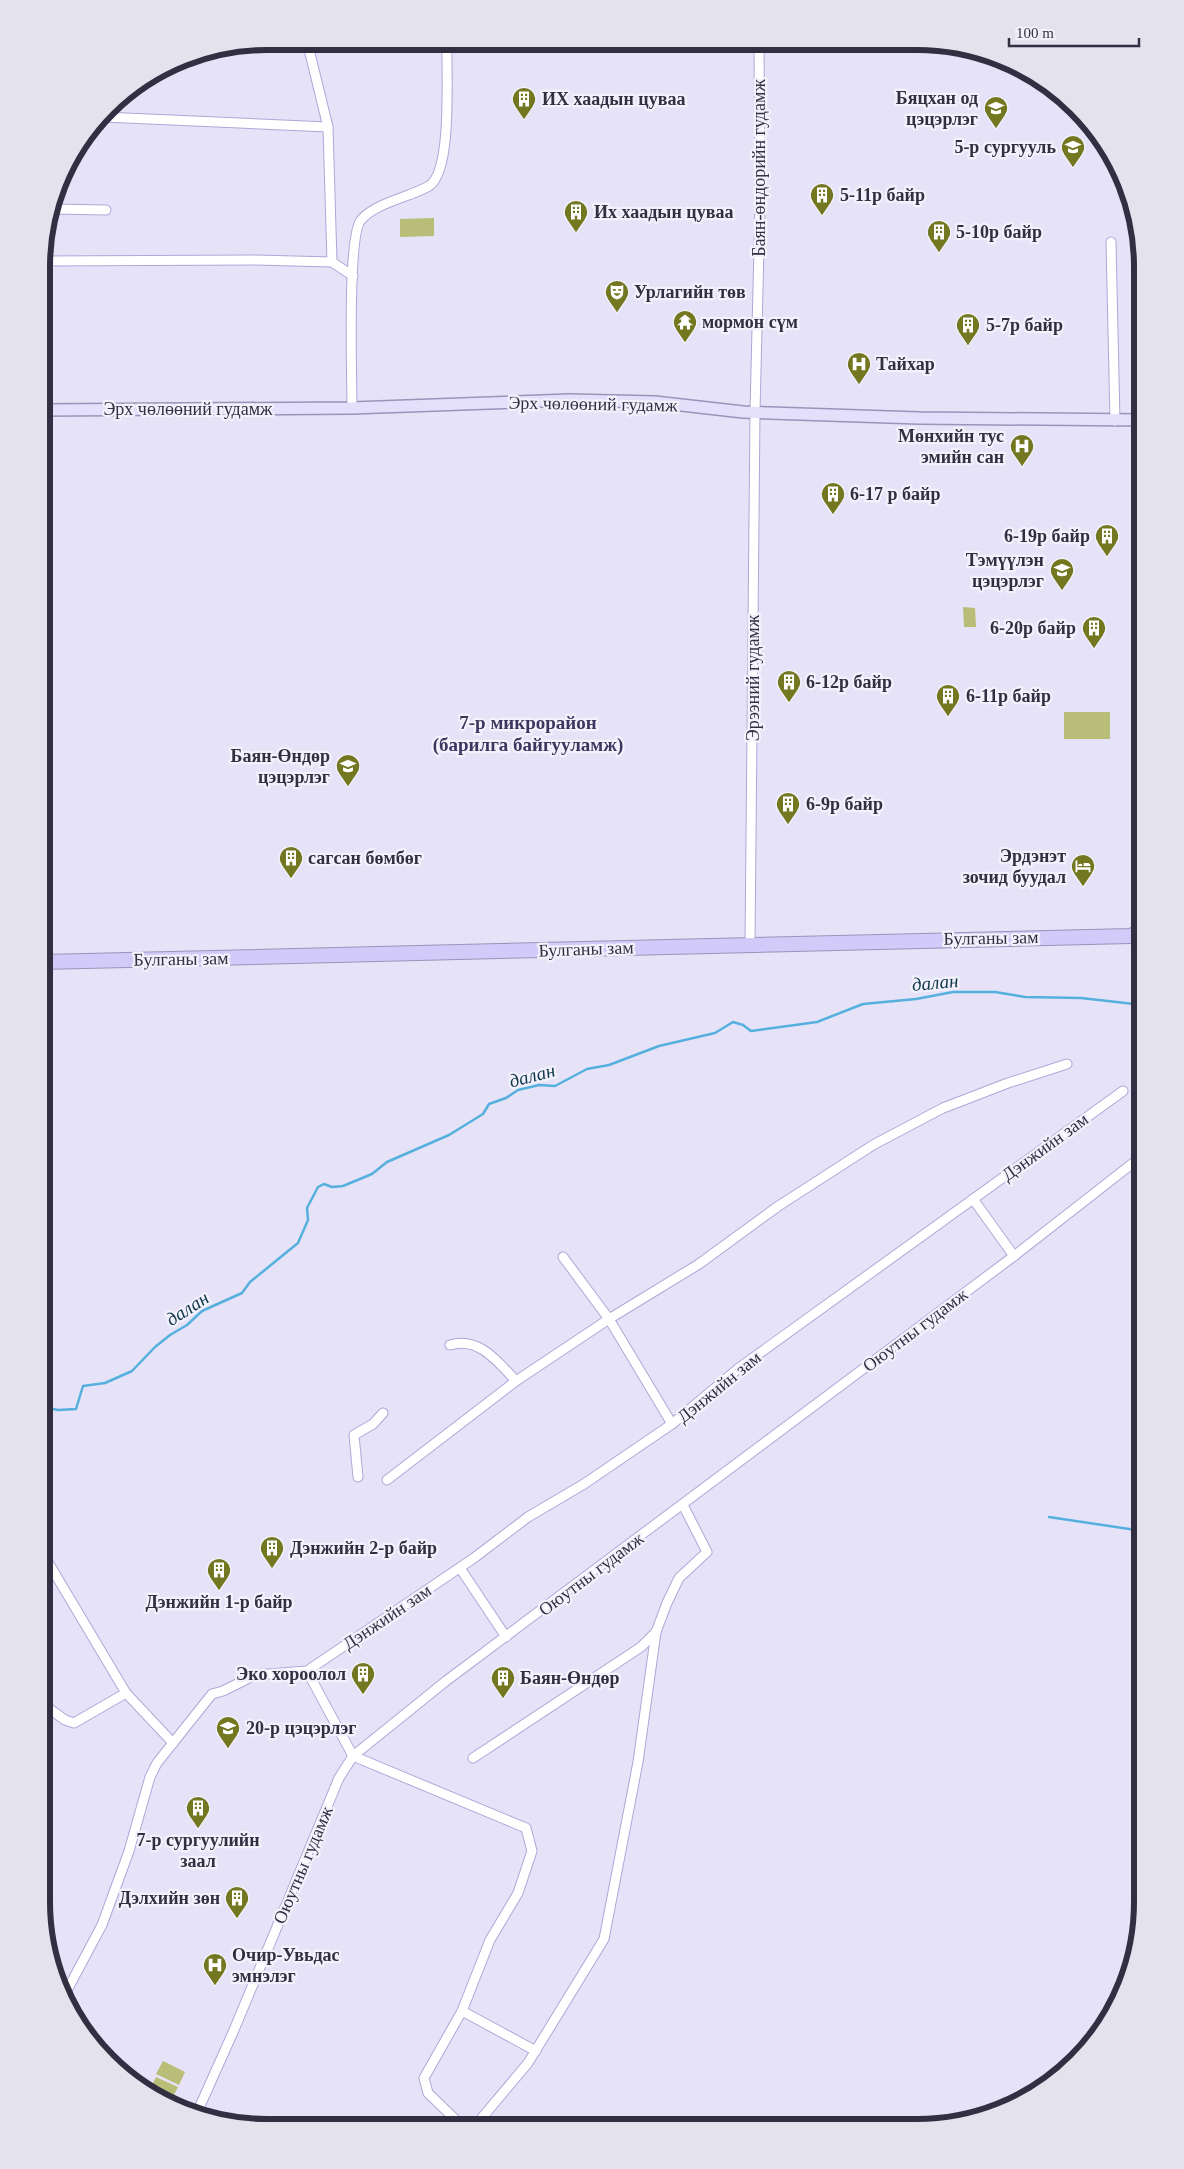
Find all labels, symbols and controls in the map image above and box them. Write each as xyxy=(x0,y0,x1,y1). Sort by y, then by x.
scale bar xyxy=(1009,15,1139,47)
text: 100 m xyxy=(1016,25,1054,41)
street label: Баян-өндорийн гудамж xyxy=(749,79,769,257)
building icon: ИХ хаадын цуваа xyxy=(511,86,537,120)
place label: Бяцхан од цэцэрлэг xyxy=(896,88,978,129)
place label: ИХ хаадын цуваа xyxy=(542,89,685,109)
school or university icon: Бяцхан од цэцэрлэг xyxy=(983,95,1009,129)
school or university icon: 5-р сургууль xyxy=(1060,134,1086,168)
place label: 5-р сургууль xyxy=(954,137,1056,157)
building icon: 5-11р байр xyxy=(809,182,835,216)
place label: 5-11р байр xyxy=(840,185,925,205)
building icon: Их хаадын цуваа xyxy=(563,199,589,233)
place label: Их хаадын цуваа xyxy=(594,202,733,222)
building icon: 5-10р байр xyxy=(926,219,952,253)
place label: 5-10р байр xyxy=(956,222,1042,242)
theatre icon: Урлагийн төв xyxy=(604,279,630,313)
place label: Урлагийн төв xyxy=(634,282,746,302)
temple icon: мормон сүм xyxy=(672,309,698,343)
place label: мормон сүм xyxy=(702,312,798,332)
building icon: 5-7р байр xyxy=(955,312,981,346)
place label: 5-7р байр xyxy=(986,315,1063,335)
hospital icon: Тайхар xyxy=(846,351,872,385)
place label: Тайхар xyxy=(876,354,935,374)
street label: Эрх чөлөөний гудамж xyxy=(508,393,678,415)
street label: Эрх чөлөөний гудамж xyxy=(103,399,273,419)
place label: Мөнхийн тус эмийн сан xyxy=(898,426,1004,467)
hospital icon: Мөнхийн тус эмийн сан xyxy=(1009,433,1035,467)
building icon: 6-17 р байр xyxy=(820,481,846,515)
place label: 6-17 р байр xyxy=(850,484,940,504)
building icon: 6-19р байр xyxy=(1094,523,1120,557)
place label: 6-19р байр xyxy=(1004,526,1090,546)
place label: Тэмүүлэн цэцэрлэг xyxy=(966,550,1044,591)
school or university icon: Тэмүүлэн цэцэрлэг xyxy=(1049,557,1075,591)
street label: Эрээний гудамж xyxy=(743,614,763,741)
building icon: 6-20р байр xyxy=(1081,615,1107,649)
place label: 6-20р байр xyxy=(990,618,1076,638)
building icon: 6-12р байр xyxy=(776,669,802,703)
place label: 6-12р байр xyxy=(806,672,892,692)
building icon: 6-11р байр xyxy=(935,683,961,717)
place label: 6-11р байр xyxy=(966,686,1051,706)
district label: 7-р микрорайон (барилга байгууламж) xyxy=(433,712,623,756)
place label: Баян-Өндөр цэцэрлэг xyxy=(231,746,330,787)
school or university icon: Баян-Өндөр цэцэрлэг xyxy=(335,753,361,787)
building icon: 6-9р байр xyxy=(775,791,801,825)
place label: 6-9р байр xyxy=(806,794,883,814)
building icon: сагсан бөмбөг xyxy=(278,845,304,879)
place label: Эрдэнэт зочид буудал xyxy=(963,846,1066,887)
place label: сагсан бөмбөг xyxy=(308,848,422,868)
hotel icon: Эрдэнэт зочид буудал xyxy=(1070,853,1096,887)
street label: Булганы зам xyxy=(943,927,1039,949)
street label: Булганы зам xyxy=(538,937,634,961)
street label: Булганы зам xyxy=(133,948,229,970)
water label: далан xyxy=(911,970,959,995)
water label: далан xyxy=(507,1059,557,1092)
street label: Дэнжийн зам xyxy=(998,1109,1092,1185)
street label: Оюутны гудамж xyxy=(859,1284,972,1376)
water label: далан xyxy=(162,1287,213,1330)
street label: Дэнжийн зам xyxy=(673,1347,765,1427)
street label: Оюутны гудамж xyxy=(535,1528,648,1620)
building icon: Дэнжийн 2-р байр xyxy=(259,1535,285,1569)
place label: Дэнжийн 2-р байр xyxy=(290,1538,437,1558)
building icon: Дэнжийн 1-р байр xyxy=(206,1557,232,1591)
street label: Дэнжийн зам xyxy=(339,1580,435,1654)
place label: Дэнжийн 1-р байр xyxy=(145,1592,293,1612)
building icon: Эко хороолол xyxy=(350,1661,376,1695)
place label: Эко хороолол xyxy=(236,1664,346,1684)
building icon: Баян-Өндөр xyxy=(490,1665,516,1699)
place label: Баян-Өндөр xyxy=(520,1668,620,1688)
school or university icon: 20-р цэцэрлэг xyxy=(215,1715,241,1749)
place label: 20-р цэцэрлэг xyxy=(246,1718,356,1738)
building icon: 7-р сургуулийн заал xyxy=(185,1795,211,1829)
street label: Оюутны гудамж xyxy=(269,1803,337,1927)
place label: 7-р сургуулийн заал xyxy=(136,1830,260,1871)
building icon: Дэлхийн зөн xyxy=(224,1885,250,1919)
place label: Дэлхийн зөн xyxy=(119,1888,220,1908)
place label: Oчир-Увьдас эмнэлэг xyxy=(232,1945,340,1986)
hospital icon: Oчир-Увьдас эмнэлэг xyxy=(202,1952,228,1986)

